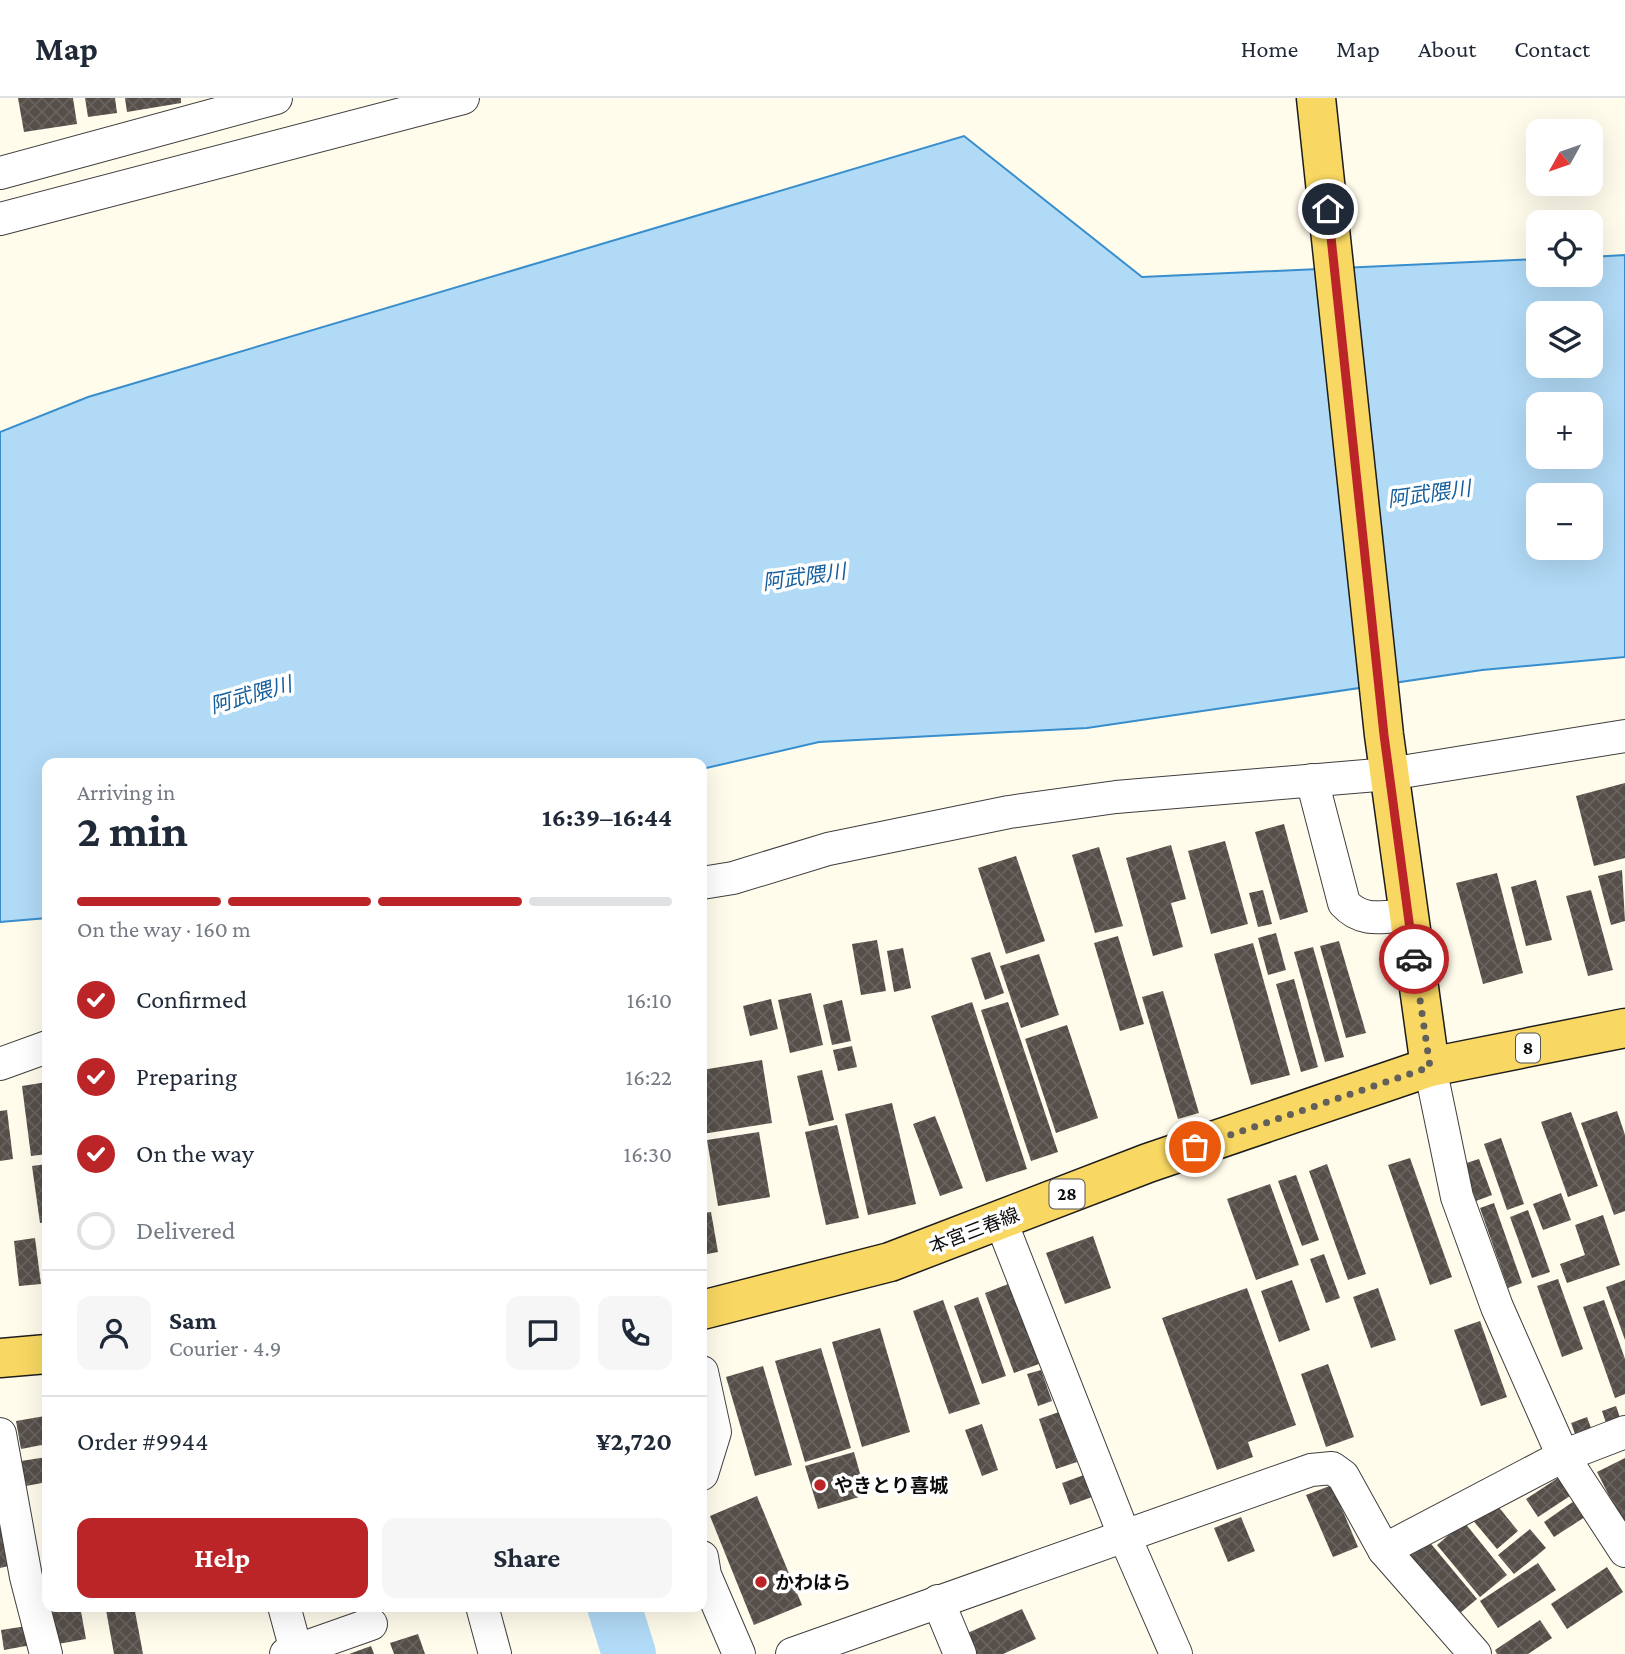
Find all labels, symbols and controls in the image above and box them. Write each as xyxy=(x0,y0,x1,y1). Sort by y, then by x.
text: Map xyxy=(35,30,98,67)
text: Home xyxy=(1241,35,1298,62)
text: Map xyxy=(1336,35,1380,62)
text: About xyxy=(1418,35,1476,62)
text: Contact xyxy=(1514,35,1590,62)
north arrow xyxy=(1526,119,1603,196)
map controls xyxy=(1526,119,1603,560)
pin xyxy=(1298,179,1358,239)
icon: home xyxy=(1309,190,1347,228)
button: locate xyxy=(1526,210,1603,287)
button: layers xyxy=(1526,301,1603,378)
button: + xyxy=(1526,392,1603,469)
water label: 阿武隈川 xyxy=(1386,476,1474,512)
button: − xyxy=(1526,483,1603,560)
water label: 阿武隈川 xyxy=(761,559,849,595)
water label: 阿武隈川 xyxy=(207,671,297,718)
text: Arriving in xyxy=(77,779,175,805)
text: 16:39–16:44 xyxy=(542,803,672,832)
text: 2 min xyxy=(77,805,188,856)
text: On the way · 160 m xyxy=(77,916,251,942)
courier xyxy=(1379,924,1449,994)
icon: car xyxy=(1395,940,1433,978)
icon: check xyxy=(77,981,115,1019)
text: Confirmed xyxy=(136,985,247,1014)
text: 16:10 xyxy=(627,987,672,1013)
road number: 8 xyxy=(1516,1034,1540,1063)
icon: check xyxy=(77,1058,115,1096)
text: Preparing xyxy=(136,1062,237,1091)
text: 16:22 xyxy=(626,1064,672,1090)
pin xyxy=(1165,1117,1225,1177)
icon: bag xyxy=(1176,1128,1214,1166)
icon: check xyxy=(77,1135,115,1173)
text: On the way xyxy=(136,1139,254,1168)
text: 16:30 xyxy=(624,1141,672,1167)
road number: 28 xyxy=(1050,1180,1084,1209)
street label: 本宮三春線 xyxy=(926,1204,1022,1257)
text: Delivered xyxy=(136,1216,235,1245)
button: person xyxy=(77,1296,151,1370)
button: chat xyxy=(506,1296,580,1370)
button: phone xyxy=(598,1296,672,1370)
text: Sam xyxy=(169,1306,217,1335)
text: Courier · 4.9 xyxy=(169,1335,281,1361)
text: Order #9944 xyxy=(77,1427,208,1456)
text: ¥2,720 xyxy=(596,1427,672,1456)
place label: やきとり喜城 xyxy=(834,1475,948,1496)
marker: やきとり喜城 xyxy=(812,1477,828,1493)
button: Help xyxy=(77,1518,368,1598)
button: Share xyxy=(382,1518,672,1598)
place label: かわはら xyxy=(775,1572,851,1593)
marker: かわはら xyxy=(753,1574,769,1590)

